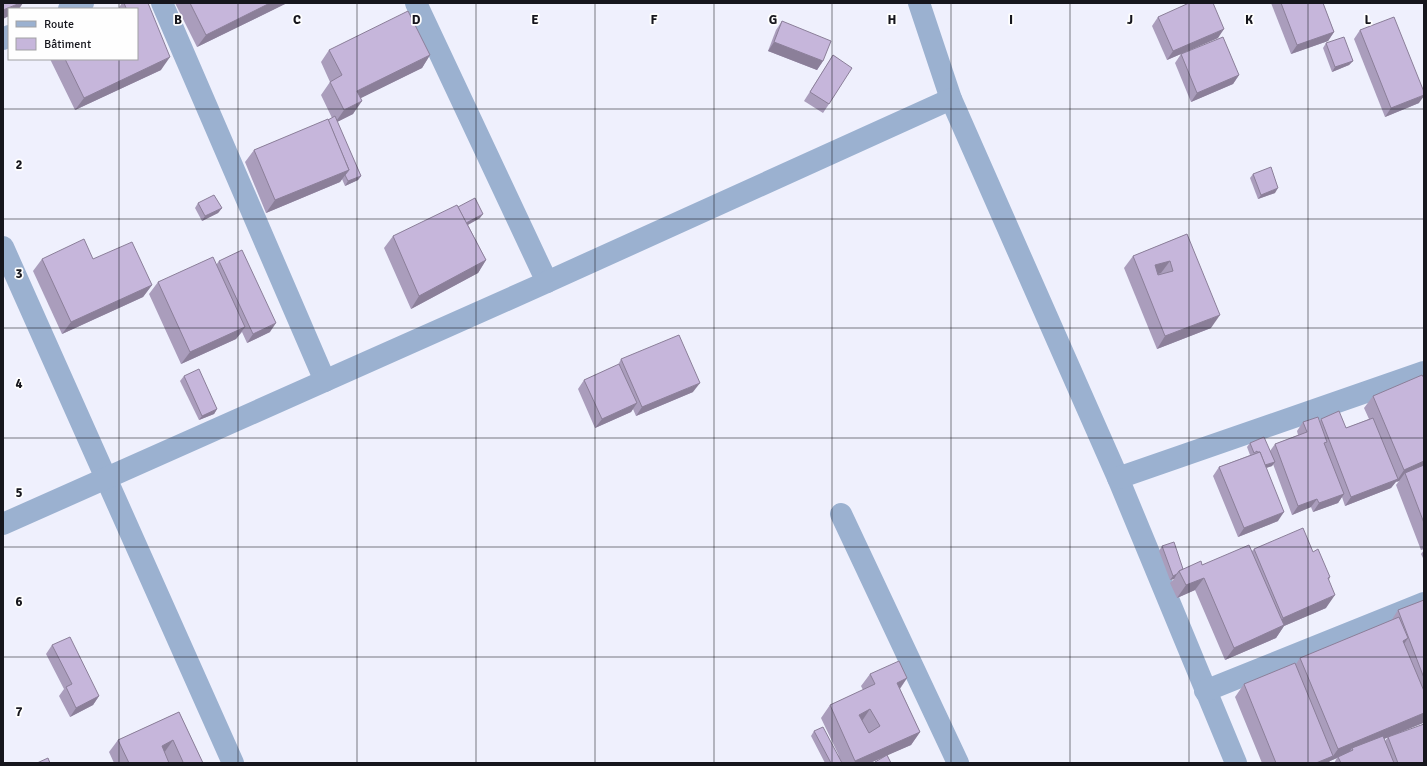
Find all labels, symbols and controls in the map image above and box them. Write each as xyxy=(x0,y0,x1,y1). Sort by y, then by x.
legend xyxy=(8,8,138,60)
text: B xyxy=(174,12,182,28)
text: C xyxy=(293,12,301,28)
text: D xyxy=(412,12,421,28)
text: E xyxy=(531,12,539,28)
text: F xyxy=(651,12,658,28)
text: G xyxy=(769,12,777,28)
text: H xyxy=(888,12,896,28)
text: I xyxy=(1009,12,1013,28)
text: J xyxy=(1127,12,1133,28)
text: K xyxy=(1245,12,1253,28)
text: L xyxy=(1365,12,1372,28)
text: Route xyxy=(44,17,74,32)
text: Bâtiment xyxy=(44,37,91,52)
text: 2 xyxy=(15,157,23,173)
text: 3 xyxy=(15,266,23,282)
text: 4 xyxy=(15,376,23,392)
text: 5 xyxy=(15,485,23,501)
text: 6 xyxy=(15,594,23,610)
text: 7 xyxy=(15,704,23,720)

